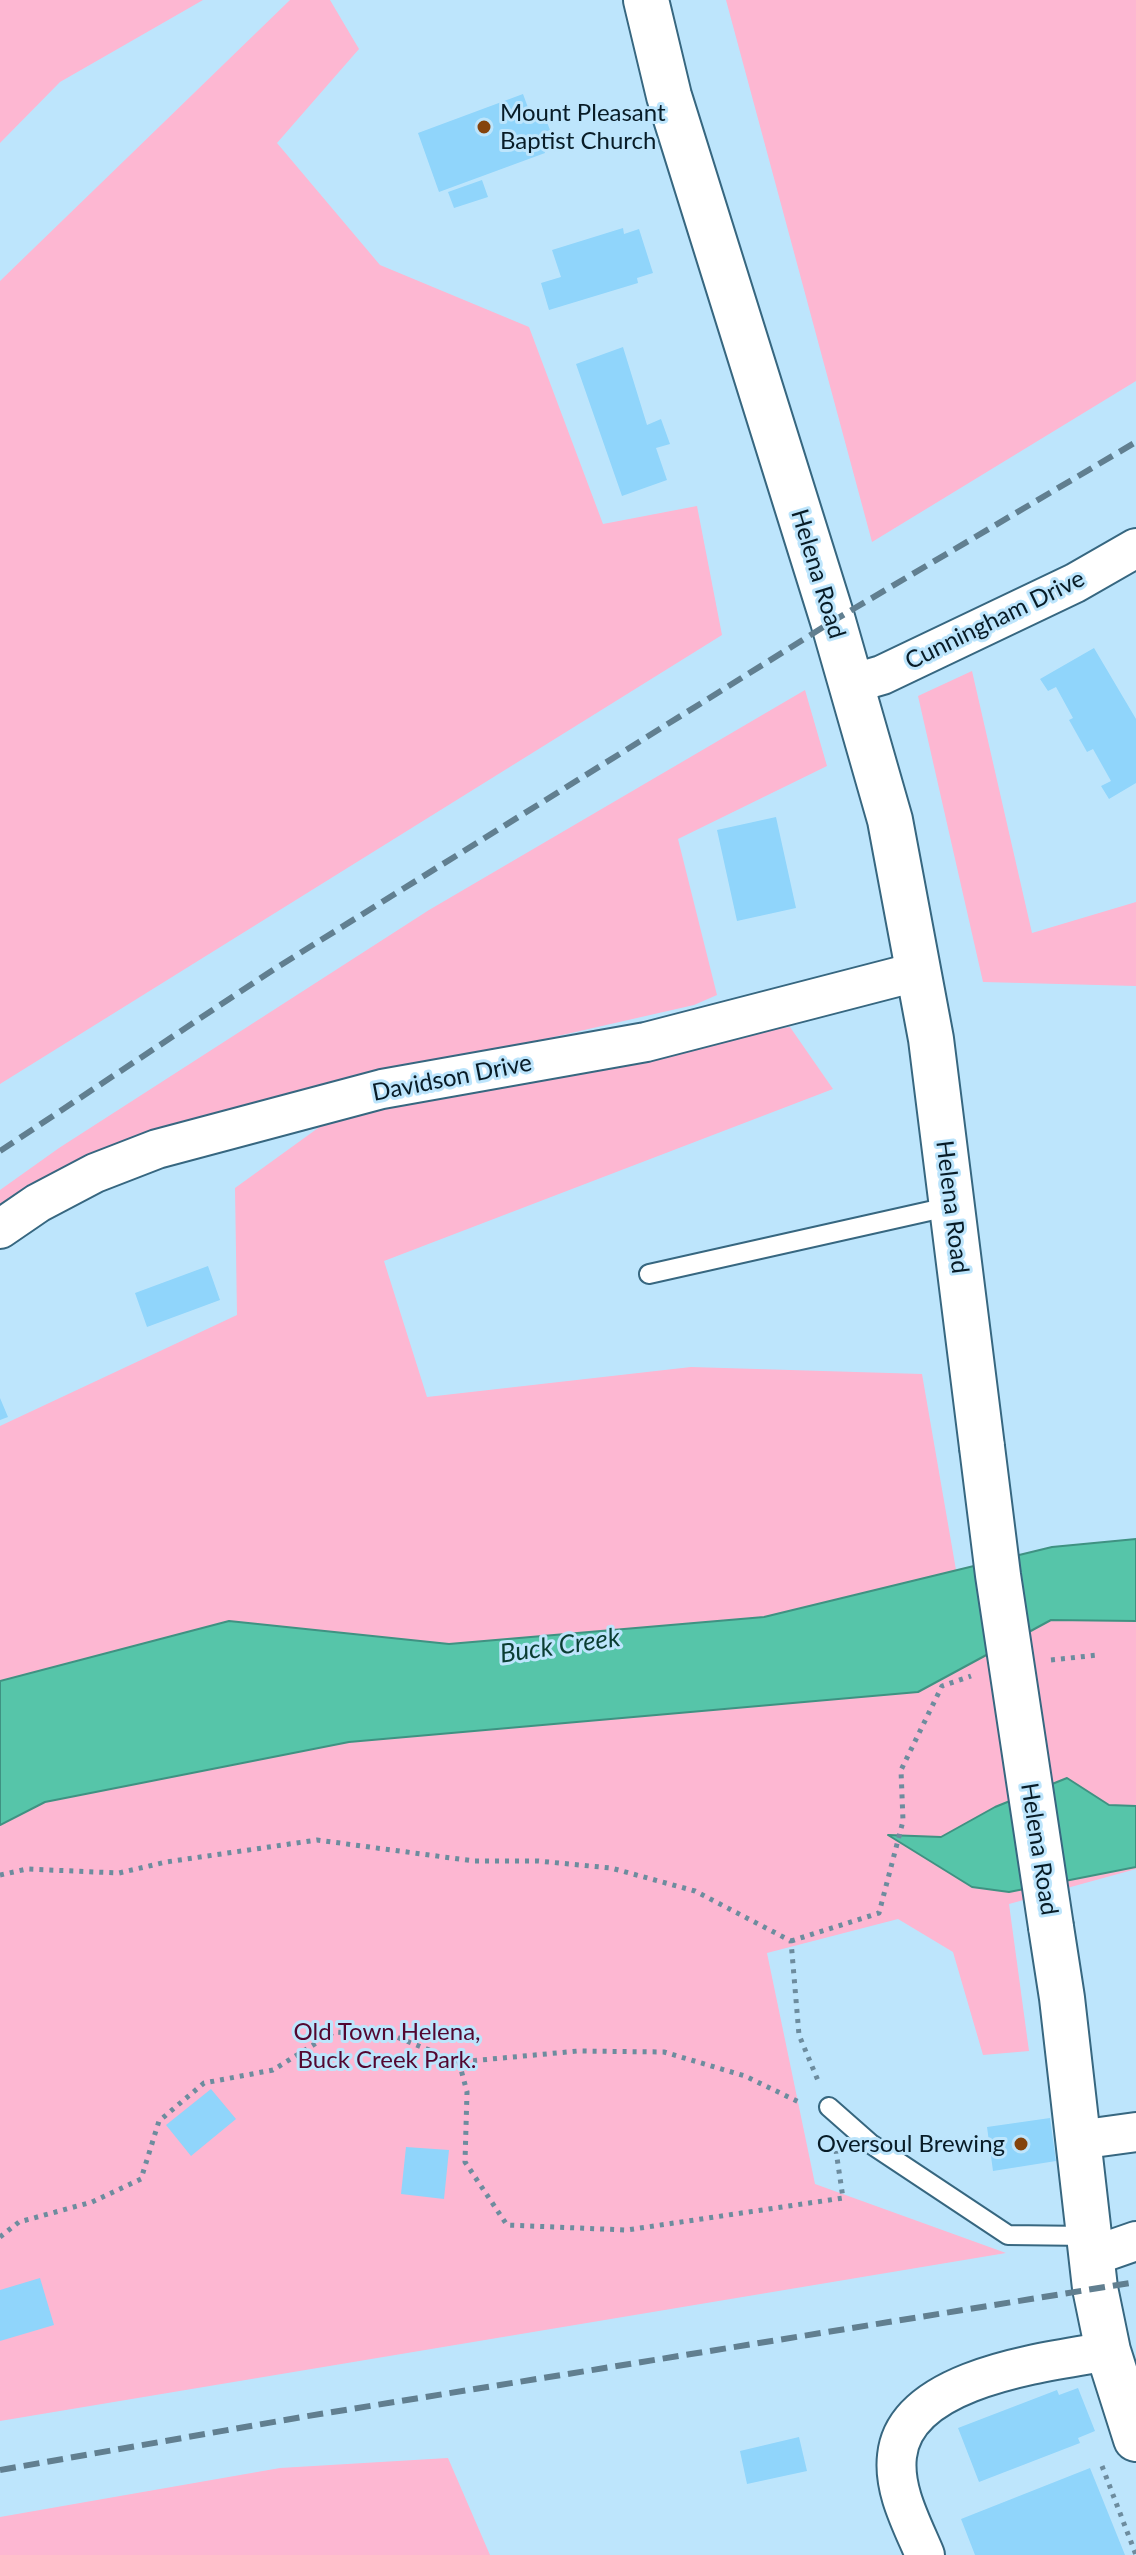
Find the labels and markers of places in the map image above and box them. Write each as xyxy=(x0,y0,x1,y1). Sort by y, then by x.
place label: Mount Pleasant Baptist Church xyxy=(500,99,666,155)
marker: Mount Pleasant Baptist Church xyxy=(475,118,493,136)
place label: Oversoul Brewing xyxy=(817,2130,1005,2158)
marker: Oversoul Brewing xyxy=(1012,2135,1030,2153)

